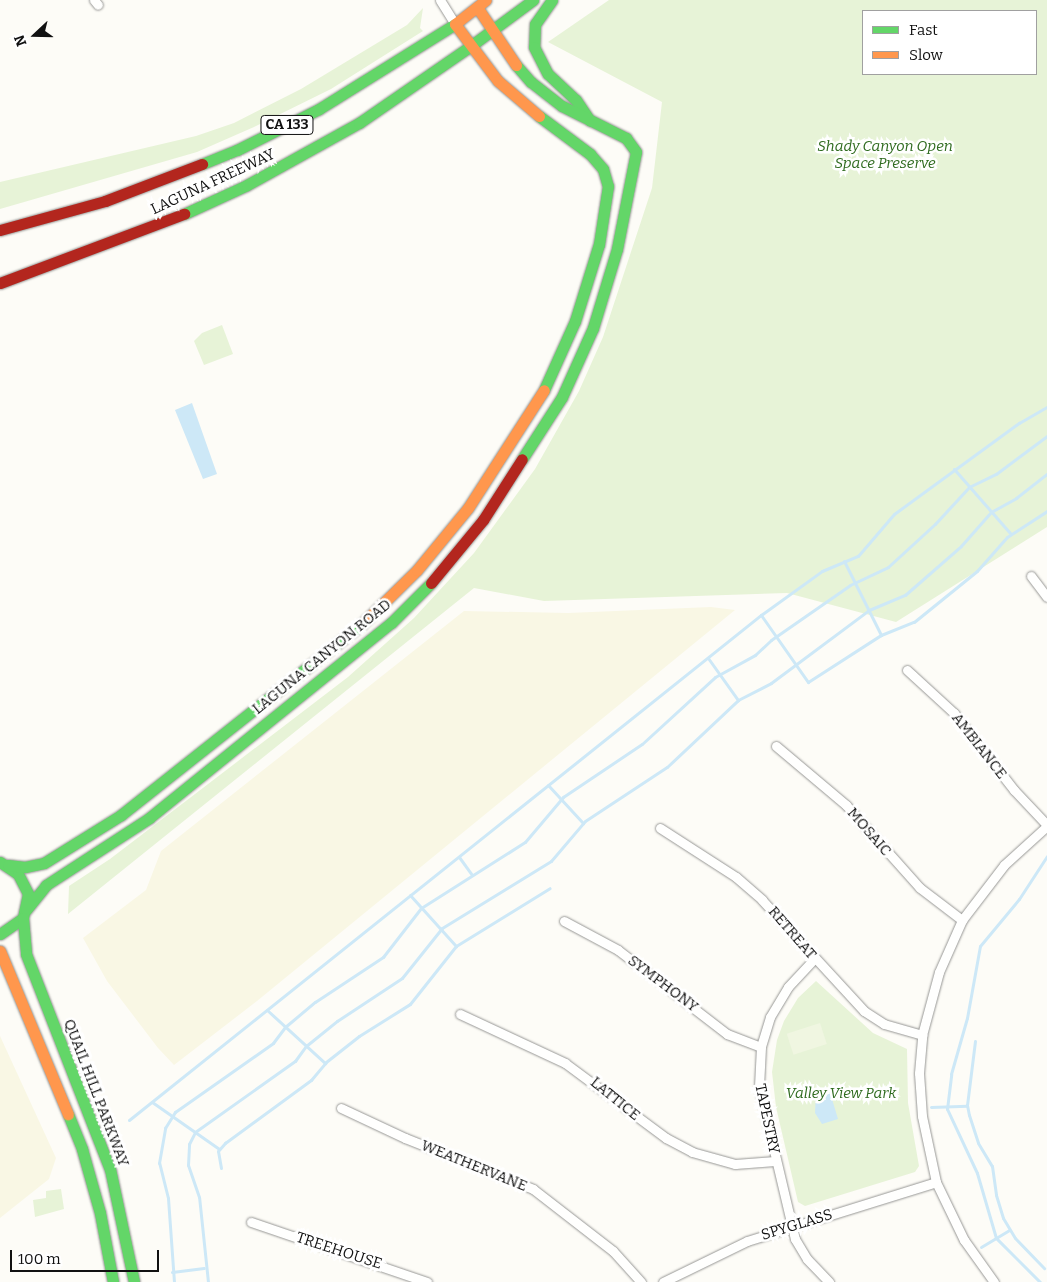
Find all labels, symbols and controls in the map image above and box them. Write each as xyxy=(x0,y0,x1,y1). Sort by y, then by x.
north arrow xyxy=(10,10,60,60)
legend xyxy=(862,10,1037,75)
text: Fast xyxy=(909,21,938,39)
text: N xyxy=(11,32,30,49)
text: Slow xyxy=(909,46,943,64)
road number: CA 133 xyxy=(260,114,314,136)
park label: Shady Canyon Open Space Preserve xyxy=(817,137,953,172)
street label: LAGUNA FREEWAY xyxy=(148,145,278,219)
street label: LAGUNA CANYON ROAD xyxy=(249,596,395,718)
street label: AMBIANCE xyxy=(948,709,1010,783)
street label: MOSAIC xyxy=(843,804,895,860)
street label: RETREAT xyxy=(764,903,820,963)
street label: SYMPHONY xyxy=(624,952,702,1016)
street label: QUAIL HILL PARKWAY xyxy=(60,1017,132,1169)
street label: LATTICE xyxy=(587,1074,643,1124)
street label: TAPESTRY xyxy=(751,1082,783,1156)
park label: Valley View Park xyxy=(786,1085,896,1103)
street label: WEATHERVANE xyxy=(418,1137,530,1195)
street label: SPYGLASS xyxy=(759,1206,835,1244)
street label: TREEHOUSE xyxy=(294,1229,384,1273)
scale bar xyxy=(12,1240,161,1272)
text: 100 m xyxy=(18,1250,61,1268)

